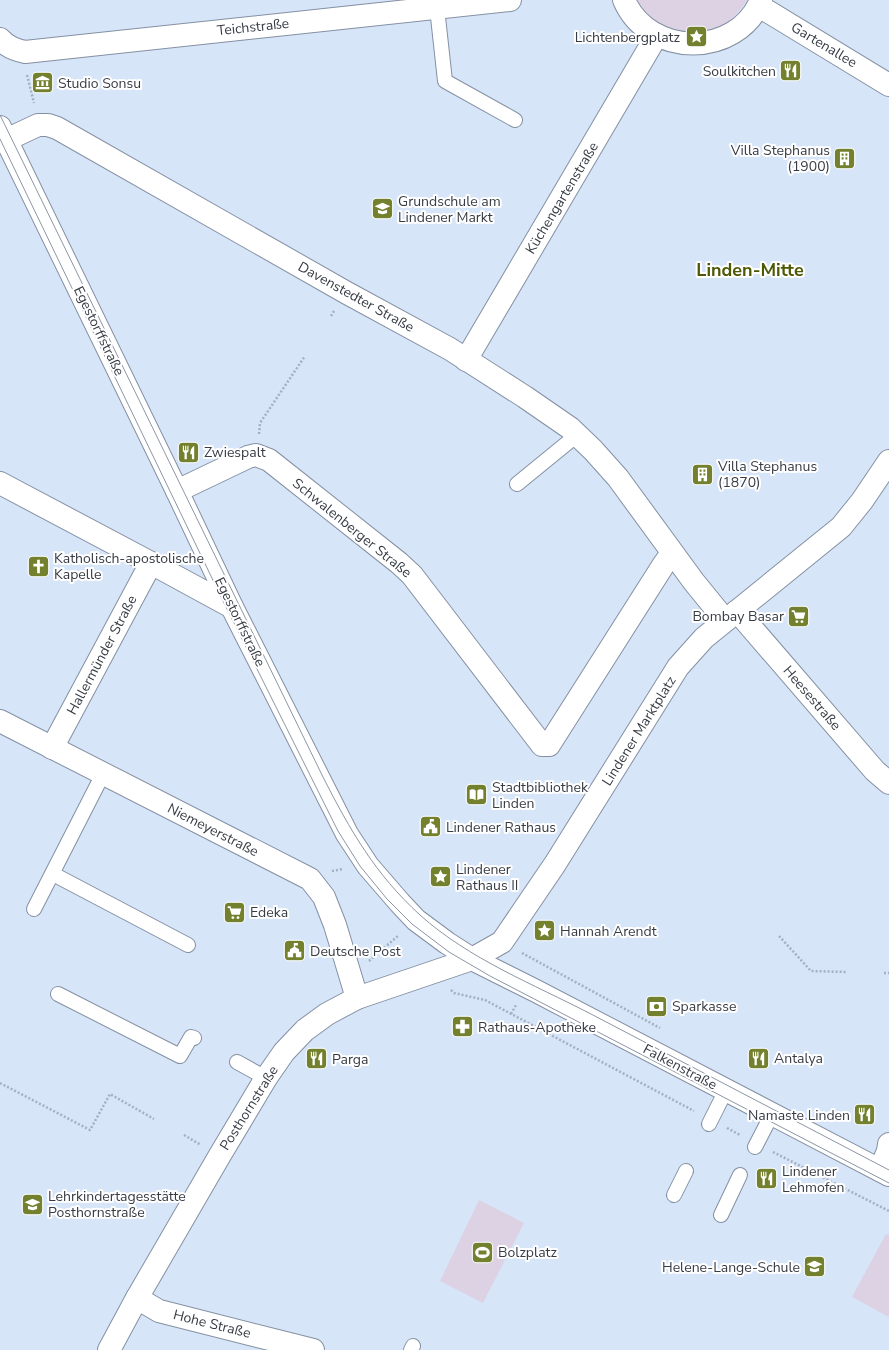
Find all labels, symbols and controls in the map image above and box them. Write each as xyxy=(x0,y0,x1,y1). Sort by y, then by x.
street label: Teichstraße xyxy=(216,14,290,40)
street label: Gartenallee xyxy=(788,18,860,72)
place icon: Lichtenbergplatz xyxy=(683,24,709,50)
place label: Lichtenbergplatz xyxy=(575,28,681,47)
restaurant icon: Soulkitchen xyxy=(778,58,804,84)
place label: Soulkitchen xyxy=(703,62,776,81)
museum icon: Studio Sonsu xyxy=(30,70,56,96)
place label: Studio Sonsu xyxy=(58,74,141,93)
street label: Küchengartenstraße xyxy=(521,138,603,258)
place label: Villa Stephanus (1900) xyxy=(730,141,830,176)
building icon: Villa Stephanus (1900) xyxy=(832,145,858,171)
place label: Grundschule am Lindener Markt xyxy=(398,192,501,227)
school or university icon: Grundschule am Lindener Markt xyxy=(370,196,396,222)
street label: Davenstedter Straße xyxy=(294,257,418,337)
district label: Linden-Mitte xyxy=(696,258,804,282)
street label: Egestorffstraße xyxy=(69,283,129,379)
restaurant icon: Zwiespalt xyxy=(176,439,202,465)
place label: Zwiespalt xyxy=(204,443,266,462)
place label: Villa Stephanus (1870) xyxy=(717,457,817,492)
building icon: Villa Stephanus (1870) xyxy=(690,461,716,487)
street label: Schwalenberger Straße xyxy=(288,474,416,582)
place label: Katholisch-apostolische Kapelle xyxy=(54,549,204,584)
church icon: Katholisch-apostolische Kapelle xyxy=(25,553,51,579)
street label: Egestorffstraße xyxy=(210,574,270,670)
street label: Hallermünder Straße xyxy=(62,592,142,718)
supermarket icon: Bombay Basar xyxy=(786,603,812,629)
place label: Bombay Basar xyxy=(692,607,784,626)
street label: Heesestraße xyxy=(779,662,845,734)
street label: Lindener Marktplatz xyxy=(598,672,681,789)
place label: Stadtbibliothek Linden xyxy=(492,778,589,813)
library icon: Stadtbibliothek Linden xyxy=(463,782,489,808)
street label: Niemeyerstraße xyxy=(164,799,262,861)
public building icon: Lindener Rathaus xyxy=(418,814,444,840)
place label: Lindener Rathaus xyxy=(446,818,556,837)
place label: Lindener Rathaus II xyxy=(456,860,518,895)
place icon: Lindener Rathaus II xyxy=(427,864,453,890)
supermarket icon: Edeka xyxy=(221,899,247,925)
place label: Edeka xyxy=(250,903,288,922)
place icon: Hannah Arendt xyxy=(531,918,557,944)
place label: Hannah Arendt xyxy=(560,922,657,941)
public building icon: Deutsche Post xyxy=(282,938,308,964)
place label: Deutsche Post xyxy=(310,942,401,961)
bank icon: Sparkasse xyxy=(644,993,670,1019)
place label: Sparkasse xyxy=(672,997,736,1016)
pharmacy icon: Rathaus-Apotheke xyxy=(449,1014,475,1040)
place label: Rathaus-Apotheke xyxy=(478,1018,596,1037)
street label: Falkenstraße xyxy=(640,1040,720,1094)
restaurant icon: Antalya xyxy=(746,1045,772,1071)
restaurant icon: Parga xyxy=(303,1046,329,1072)
place label: Antalya xyxy=(774,1049,823,1068)
place label: Parga xyxy=(332,1050,369,1069)
street label: Posthornstraße xyxy=(215,1062,283,1154)
restaurant icon: Namaste Linden xyxy=(852,1102,878,1128)
place label: Namaste Linden xyxy=(748,1106,850,1125)
place label: Lindener Lehmofen xyxy=(782,1162,845,1197)
restaurant icon: Lindener Lehmofen xyxy=(753,1166,779,1192)
place label: Lehrkindertagesstätte Posthornstraße xyxy=(48,1187,186,1222)
school or university icon: Lehrkindertagesstätte Posthornstraße xyxy=(19,1191,45,1217)
sports icon: Bolzplatz xyxy=(469,1239,495,1265)
place label: Bolzplatz xyxy=(498,1243,558,1262)
school or university icon: Helene-Lange-Schule xyxy=(802,1254,828,1280)
place label: Helene-Lange-Schule xyxy=(662,1258,800,1277)
street label: Hohe Straße xyxy=(171,1305,253,1343)

